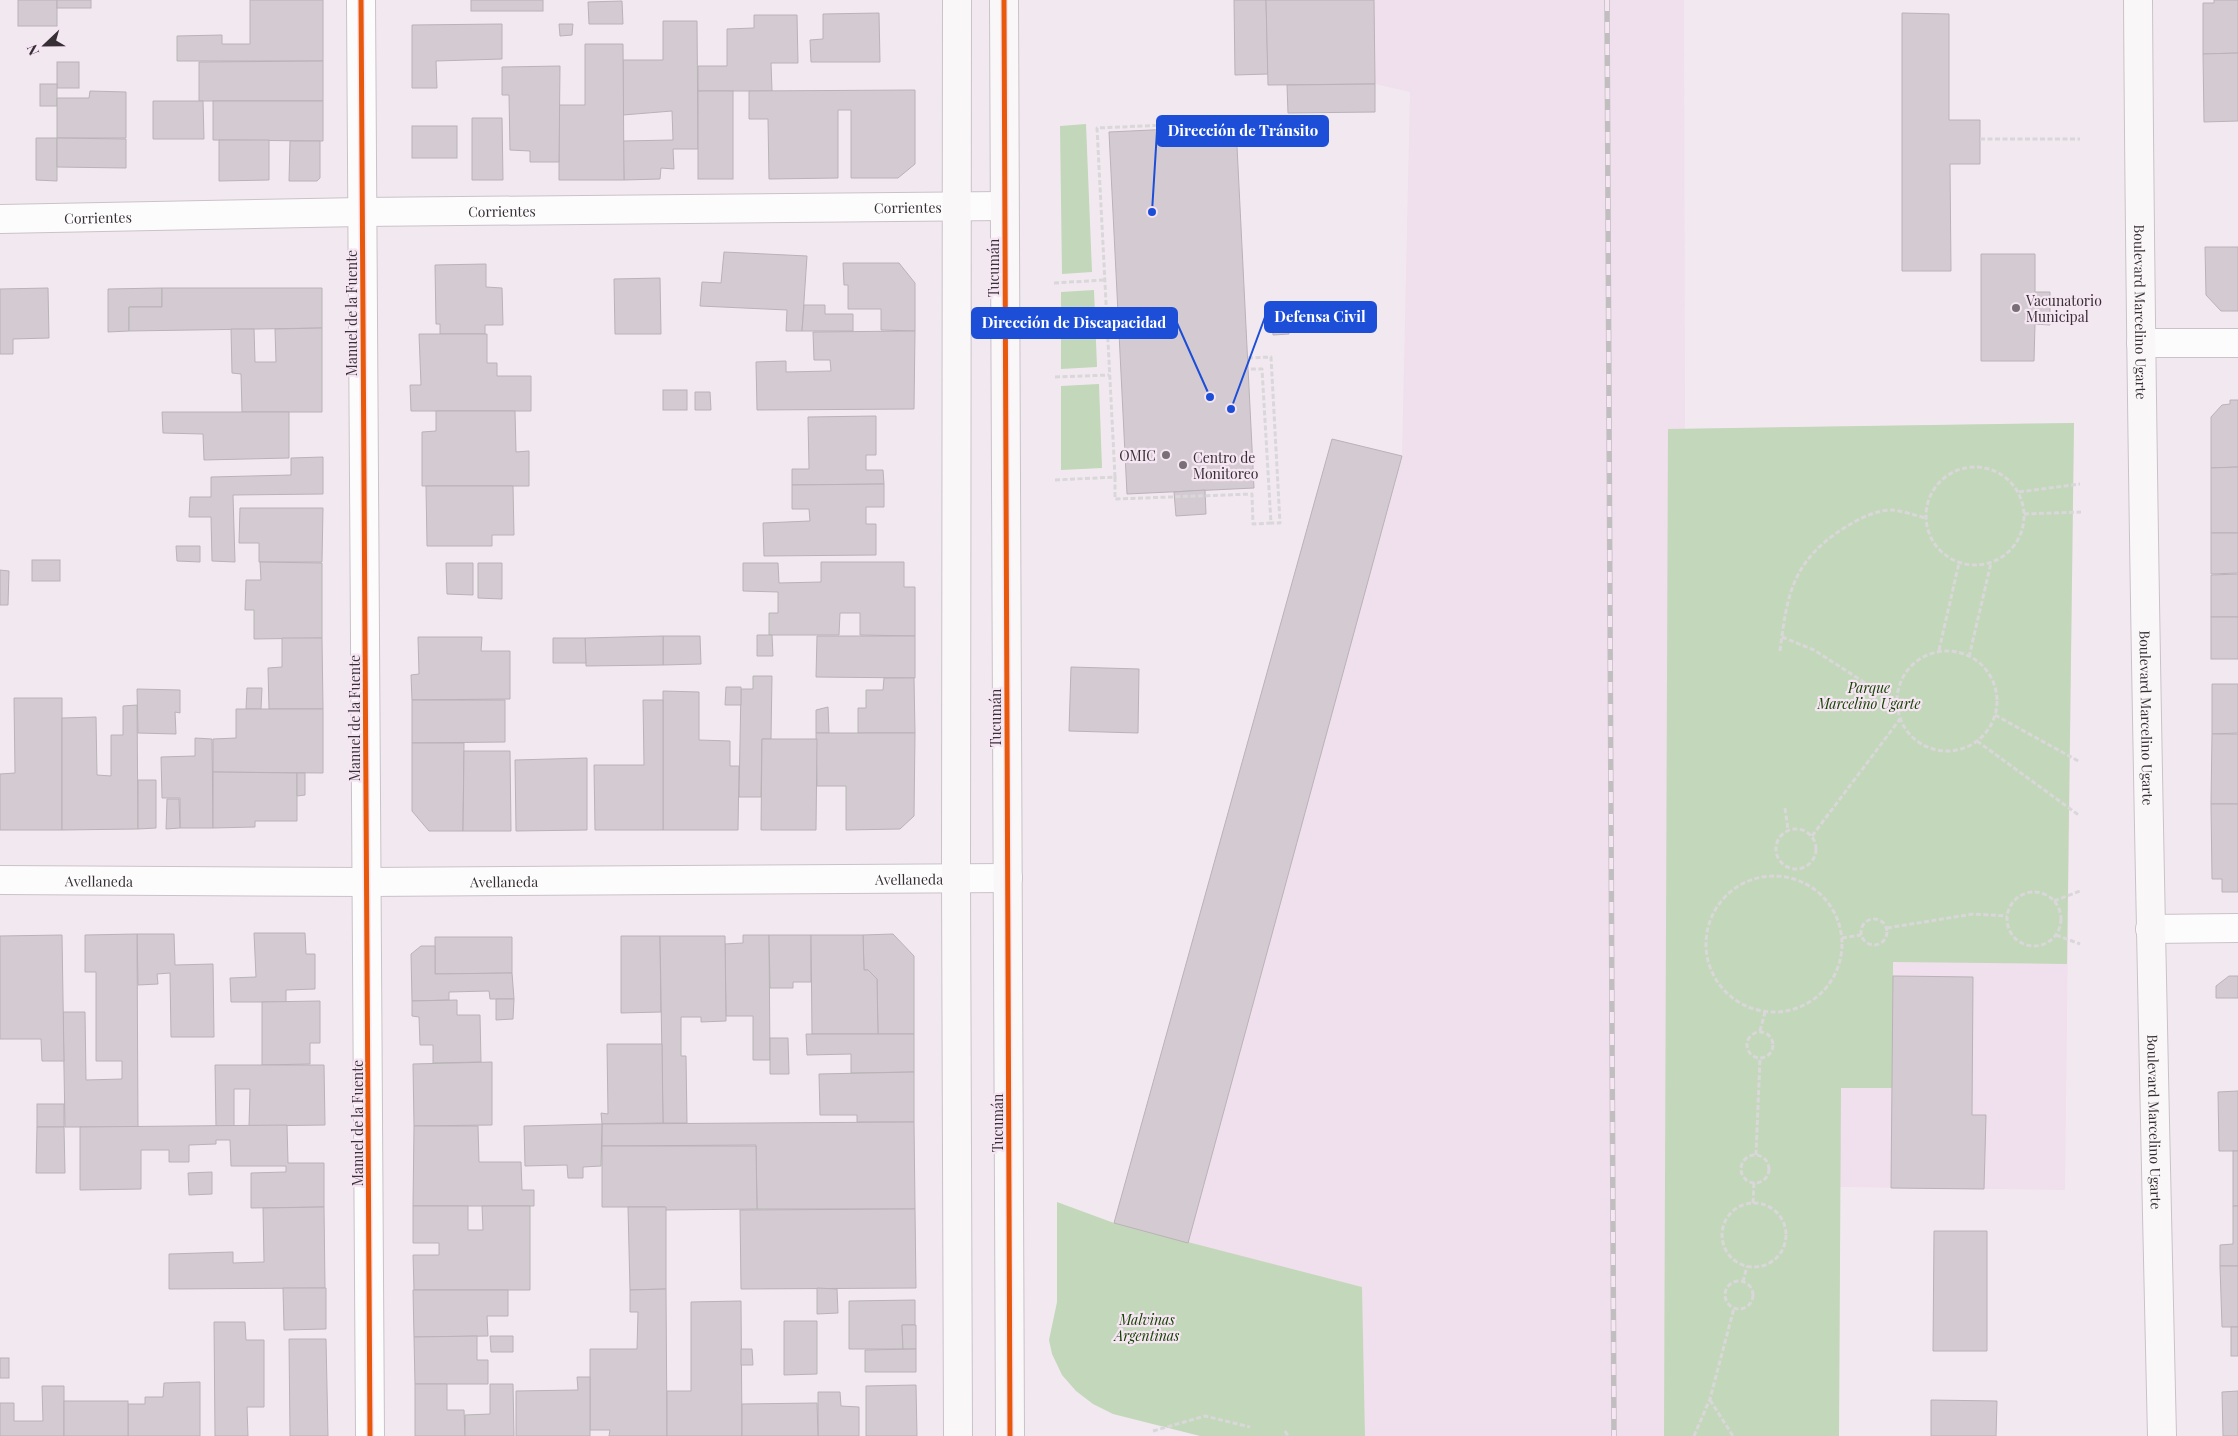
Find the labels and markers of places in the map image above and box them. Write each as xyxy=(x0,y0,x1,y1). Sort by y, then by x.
callout: Dirección de Tránsito xyxy=(1157,116,1328,146)
place label: Vacunatorio Municipal xyxy=(2025,291,2102,326)
callout: Defensa Civil xyxy=(1265,302,1376,332)
marker: Vacunatorio Municipal xyxy=(2010,302,2022,314)
callout: Dirección de Discapacidad xyxy=(972,308,1177,338)
place label: OMIC xyxy=(1119,446,1156,465)
place label: Centro de Monitoreo xyxy=(1193,448,1259,483)
marker: OMIC xyxy=(1160,449,1172,461)
marker: Centro de Monitoreo xyxy=(1177,459,1189,471)

